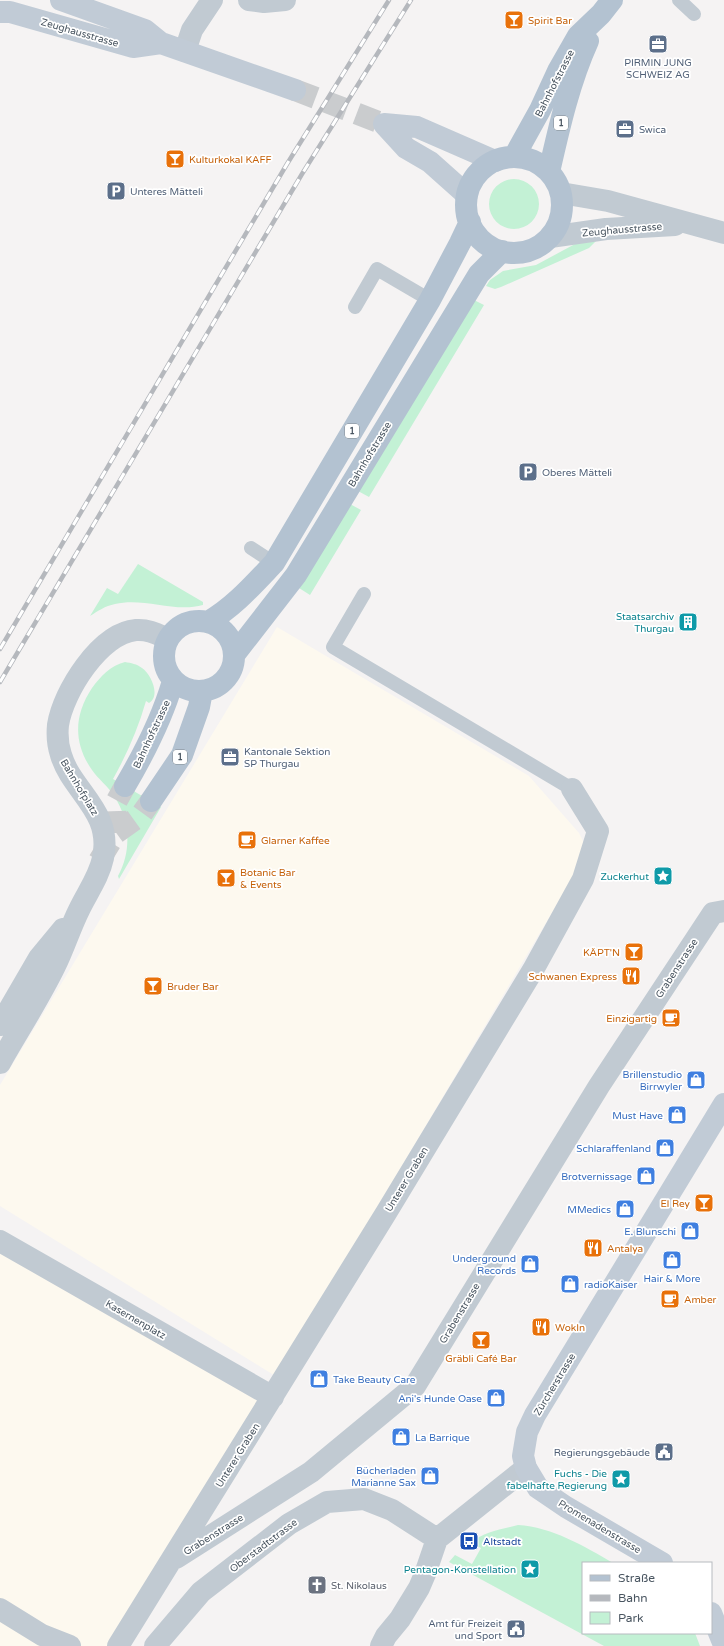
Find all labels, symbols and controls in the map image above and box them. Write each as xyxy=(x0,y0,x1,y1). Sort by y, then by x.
bar icon: Spirit Bar xyxy=(503,9,525,31)
place label: Spirit Bar xyxy=(528,15,572,27)
street label: Zeughausstrasse xyxy=(39,16,120,50)
office icon: PIRMIN JUNG SCHWEIZ AG xyxy=(647,33,669,55)
street label: Bahnhofstrasse xyxy=(533,47,577,119)
place label: PIRMIN JUNG SCHWEIZ AG xyxy=(624,57,692,81)
road number: 1 xyxy=(554,116,568,130)
office icon: Swica xyxy=(614,118,636,140)
place label: Swica xyxy=(639,124,666,136)
bar icon: Kulturkokal KAFF xyxy=(164,148,186,170)
place label: Kulturkokal KAFF xyxy=(189,154,272,166)
parking icon: Unteres Mätteli xyxy=(105,180,127,202)
place label: Unteres Mätteli xyxy=(130,186,203,198)
street label: Zeughausstrasse xyxy=(582,220,663,239)
street label: Bahnhofstrasse xyxy=(346,419,394,489)
road number: 1 xyxy=(345,424,359,438)
parking icon: Oberes Mätteli xyxy=(517,461,539,483)
place label: Oberes Mätteli xyxy=(542,467,612,479)
place label: Staatsarchiv Thurgau xyxy=(616,611,675,635)
building icon: Staatsarchiv Thurgau xyxy=(677,611,699,633)
street label: Bahnhofstrasse xyxy=(131,698,173,770)
office icon: Kantonale Sektion SP Thurgau xyxy=(219,746,241,768)
place label: Kantonale Sektion SP Thurgau xyxy=(244,746,330,770)
road number: 1 xyxy=(173,750,187,764)
street label: Bahnhofplatz xyxy=(58,757,101,818)
cafe icon: Glarner Kaffee xyxy=(236,829,258,851)
place label: Glarner Kaffee xyxy=(261,835,330,847)
place icon: Zuckerhut xyxy=(652,865,674,887)
bar icon: Botanic Bar & Events xyxy=(215,867,237,889)
place label: Botanic Bar & Events xyxy=(240,867,295,891)
place label: Zuckerhut xyxy=(600,871,649,883)
street label: Grabenstrasse xyxy=(653,936,701,1000)
bar icon: KÄPT'N xyxy=(623,941,645,963)
place label: KÄPT'N xyxy=(583,947,620,959)
restaurant icon: Schwanen Express xyxy=(620,965,642,987)
place label: Schwanen Express xyxy=(529,971,617,983)
bar icon: Bruder Bar xyxy=(142,975,164,997)
place label: Bruder Bar xyxy=(167,981,219,993)
cafe icon: Einzigartig xyxy=(660,1007,682,1029)
place label: Einzigartig xyxy=(606,1013,657,1025)
place label: Brillenstudio Birrwyler xyxy=(623,1069,682,1093)
shop icon: Brillenstudio Birrwyler xyxy=(685,1069,707,1091)
shop icon: Must Have xyxy=(666,1104,688,1126)
place label: Must Have xyxy=(612,1110,663,1122)
shop icon: Schlaraffenland xyxy=(654,1137,676,1159)
place label: Schlaraffenland xyxy=(576,1143,651,1155)
street label: Unterer Graben xyxy=(383,1145,431,1214)
shop icon: Brotvernissage xyxy=(635,1165,657,1187)
place label: Brotvernissage xyxy=(561,1171,632,1183)
bar icon: El Rey xyxy=(693,1192,715,1214)
shop icon: MMedics xyxy=(614,1198,636,1220)
place label: El Rey xyxy=(660,1198,691,1210)
place label: MMedics xyxy=(567,1204,611,1216)
shop icon: E. Blunschi xyxy=(679,1220,701,1242)
place label: E. Blunschi xyxy=(624,1226,676,1238)
restaurant icon: Antalya xyxy=(582,1237,604,1259)
place label: Antalya xyxy=(607,1243,643,1255)
shop icon: Hair & More xyxy=(661,1249,683,1271)
place label: Underground Records xyxy=(452,1253,516,1277)
shop icon: Underground Records xyxy=(519,1253,541,1275)
shop icon: radioKaiser xyxy=(559,1273,581,1295)
place label: Hair & More xyxy=(644,1273,701,1285)
place label: radioKaiser xyxy=(584,1279,637,1291)
street label: Grabenstrasse xyxy=(437,1281,483,1346)
cafe icon: Amber xyxy=(659,1288,681,1310)
place label: Amber xyxy=(684,1294,717,1306)
street label: Kasernenplatz xyxy=(103,1298,168,1342)
restaurant icon: WokIn xyxy=(530,1316,552,1338)
place label: WokIn xyxy=(555,1322,585,1334)
bar icon: Gräbli Café Bar xyxy=(470,1329,492,1351)
street label: Zürcherstrasse xyxy=(532,1351,578,1418)
place label: Gräbli Café Bar xyxy=(445,1353,517,1365)
shop icon: Take Beauty Care xyxy=(308,1368,330,1390)
place label: Take Beauty Care xyxy=(333,1374,416,1386)
shop icon: Ani's Hunde Oase xyxy=(485,1387,507,1409)
place label: Ani's Hunde Oase xyxy=(398,1393,482,1405)
street label: Unterer Graben xyxy=(213,1421,262,1490)
shop icon: La Barrique xyxy=(390,1426,412,1448)
place label: La Barrique xyxy=(415,1432,470,1444)
public building icon: Regierungsgebäude xyxy=(653,1441,675,1463)
place label: Regierungsgebäude xyxy=(554,1447,650,1459)
place label: Bücherladen Marianne Sax xyxy=(351,1465,416,1489)
shop icon: Bücherladen Marianne Sax xyxy=(419,1465,441,1487)
place label: Fuchs - Die fabelhafte Regierung xyxy=(506,1468,607,1492)
place icon: Fuchs - Die fabelhafte Regierung xyxy=(610,1468,632,1490)
street label: Promenadenstrasse xyxy=(556,1497,643,1556)
street label: Grabenstrasse xyxy=(181,1511,246,1558)
street label: Oberstadtstrasse xyxy=(227,1516,300,1575)
bus stop icon: Altstadt xyxy=(458,1530,480,1552)
place label: Altstadt xyxy=(483,1536,521,1548)
place icon: Pentagon-Konstellation xyxy=(519,1558,541,1580)
legend xyxy=(582,1562,712,1634)
place label: Pentagon-Konstellation xyxy=(404,1564,516,1576)
text: Straße xyxy=(618,1571,655,1585)
church icon: St. Nikolaus xyxy=(306,1574,328,1596)
place label: St. Nikolaus xyxy=(331,1580,387,1592)
text: Bahn xyxy=(618,1591,648,1605)
text: Park xyxy=(618,1611,644,1625)
place label: Amt für Freizeit und Sport xyxy=(428,1618,502,1642)
public building icon: Amt für Freizeit und Sport xyxy=(505,1618,527,1640)

